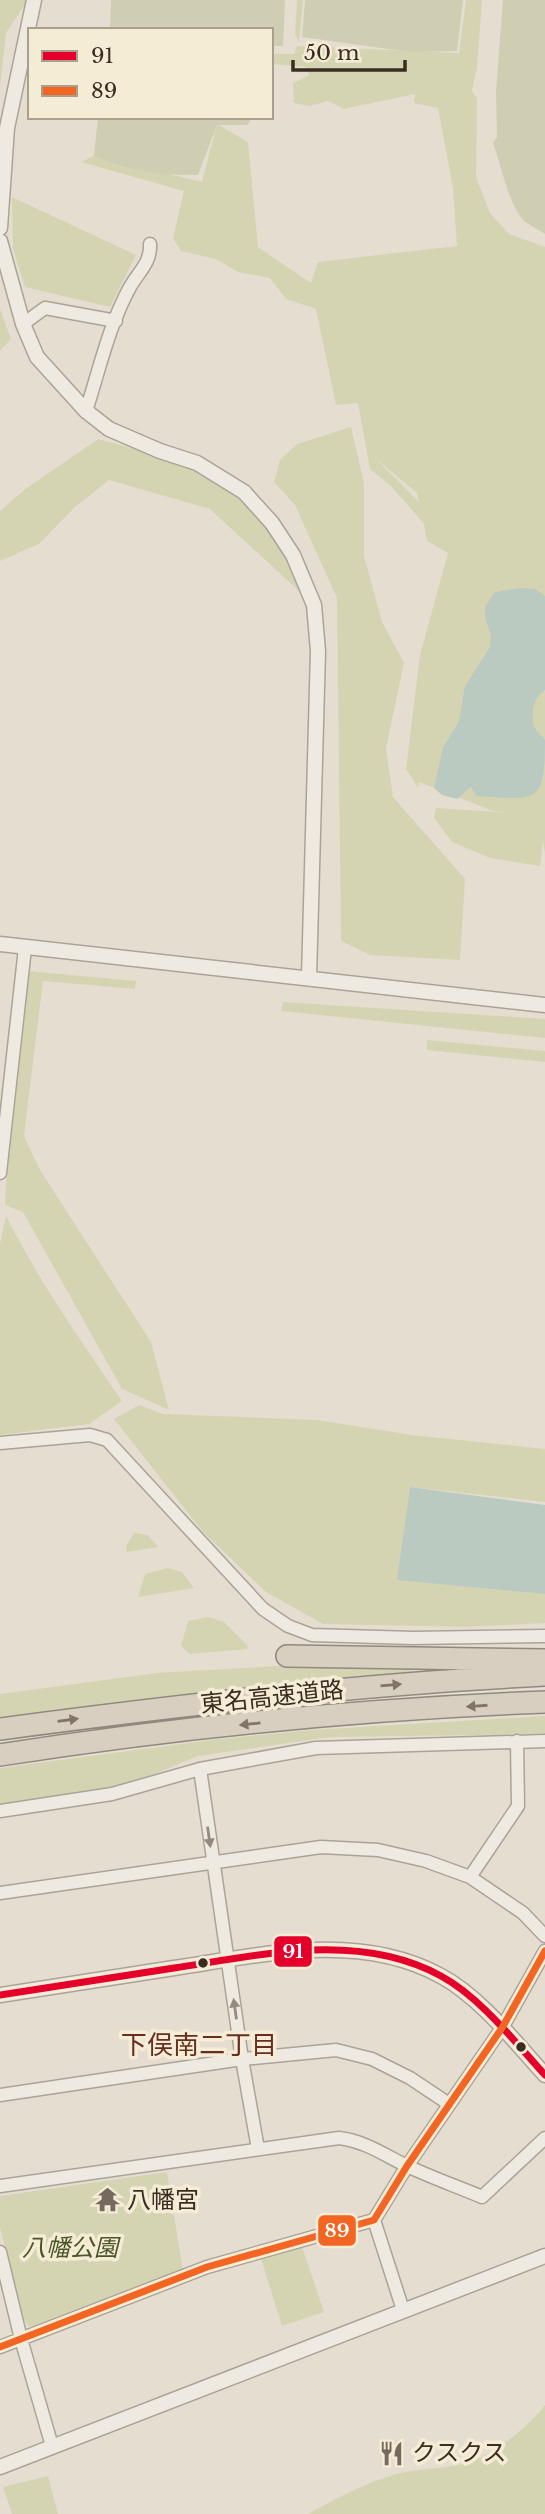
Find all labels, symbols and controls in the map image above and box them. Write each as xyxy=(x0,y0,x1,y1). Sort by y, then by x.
legend xyxy=(28,28,273,119)
scale bar xyxy=(293,28,405,72)
text: 50 m xyxy=(304,40,360,66)
text: 91 xyxy=(91,43,114,69)
text: 89 xyxy=(91,78,117,104)
street label: 東名高速道路 xyxy=(199,1675,345,1718)
one-way arrow xyxy=(380,1679,402,1690)
one-way arrow xyxy=(466,1701,488,1712)
one-way arrow xyxy=(57,1714,79,1725)
one-way arrow xyxy=(239,1719,261,1730)
one-way arrow xyxy=(204,1826,215,1848)
line badge: 91 xyxy=(273,1935,313,1968)
text: 91 xyxy=(282,1940,304,1963)
unlabelled marker xyxy=(196,1956,210,1970)
one-way arrow xyxy=(229,1998,240,2020)
district label: 下俣南二丁目 xyxy=(121,2029,277,2061)
unlabelled marker xyxy=(514,2040,528,2054)
place label: 八幡宮 xyxy=(127,2185,199,2214)
temple icon: 八幡宮 xyxy=(93,2186,121,2214)
line badge: 89 xyxy=(317,2214,357,2247)
text: 89 xyxy=(325,2219,349,2242)
park label: 八幡公園 xyxy=(22,2233,121,2262)
place label: クスクス xyxy=(412,2438,507,2467)
restaurant icon: クスクス xyxy=(378,2439,406,2467)

